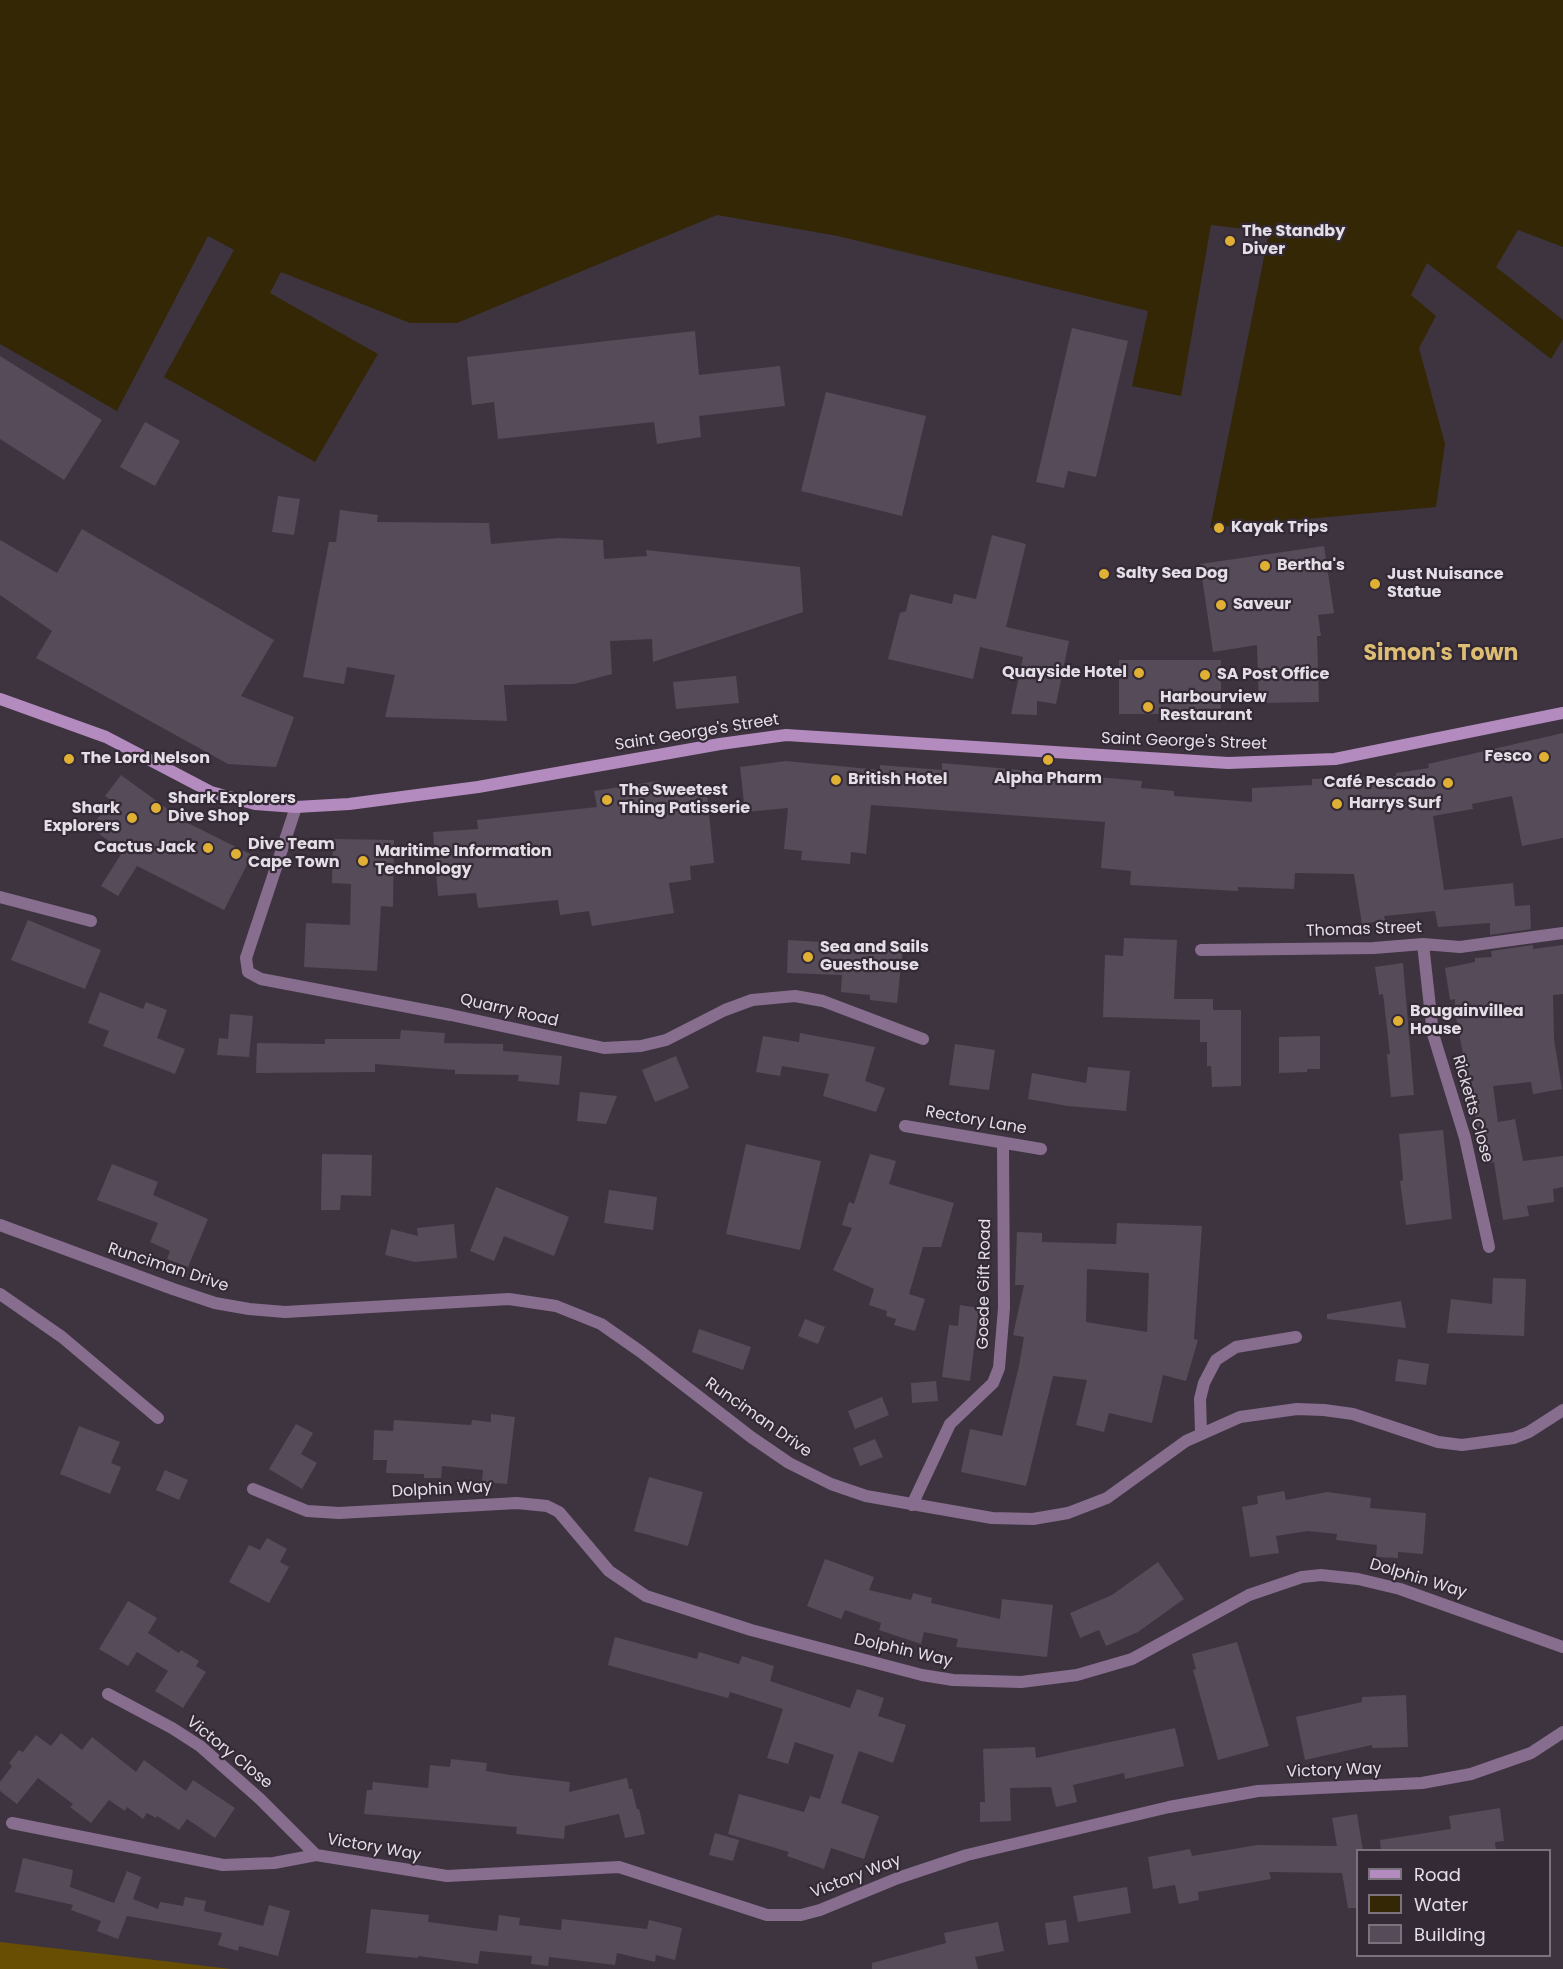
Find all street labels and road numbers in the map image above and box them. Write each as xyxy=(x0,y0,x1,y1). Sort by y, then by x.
street label: Saint George's Street xyxy=(614,711,780,755)
street label: Saint George's Street xyxy=(1101,730,1267,754)
street label: Thomas Street xyxy=(1306,918,1422,942)
street label: Quarry Road xyxy=(458,990,560,1032)
street label: Ricketts Close xyxy=(1448,1053,1496,1165)
street label: Rectory Lane xyxy=(924,1103,1028,1139)
street label: Goede Gift Road xyxy=(974,1218,996,1350)
street label: Runciman Drive xyxy=(105,1239,231,1297)
street label: Runciman Drive xyxy=(701,1374,815,1462)
street label: Dolphin Way xyxy=(391,1478,493,1502)
street label: Dolphin Way xyxy=(1367,1555,1469,1603)
street label: Dolphin Way xyxy=(852,1630,954,1672)
street label: Victory Close xyxy=(182,1713,276,1793)
street label: Victory Way xyxy=(1286,1760,1382,1782)
street label: Victory Way xyxy=(325,1830,423,1866)
street label: Victory Way xyxy=(808,1851,904,1903)

